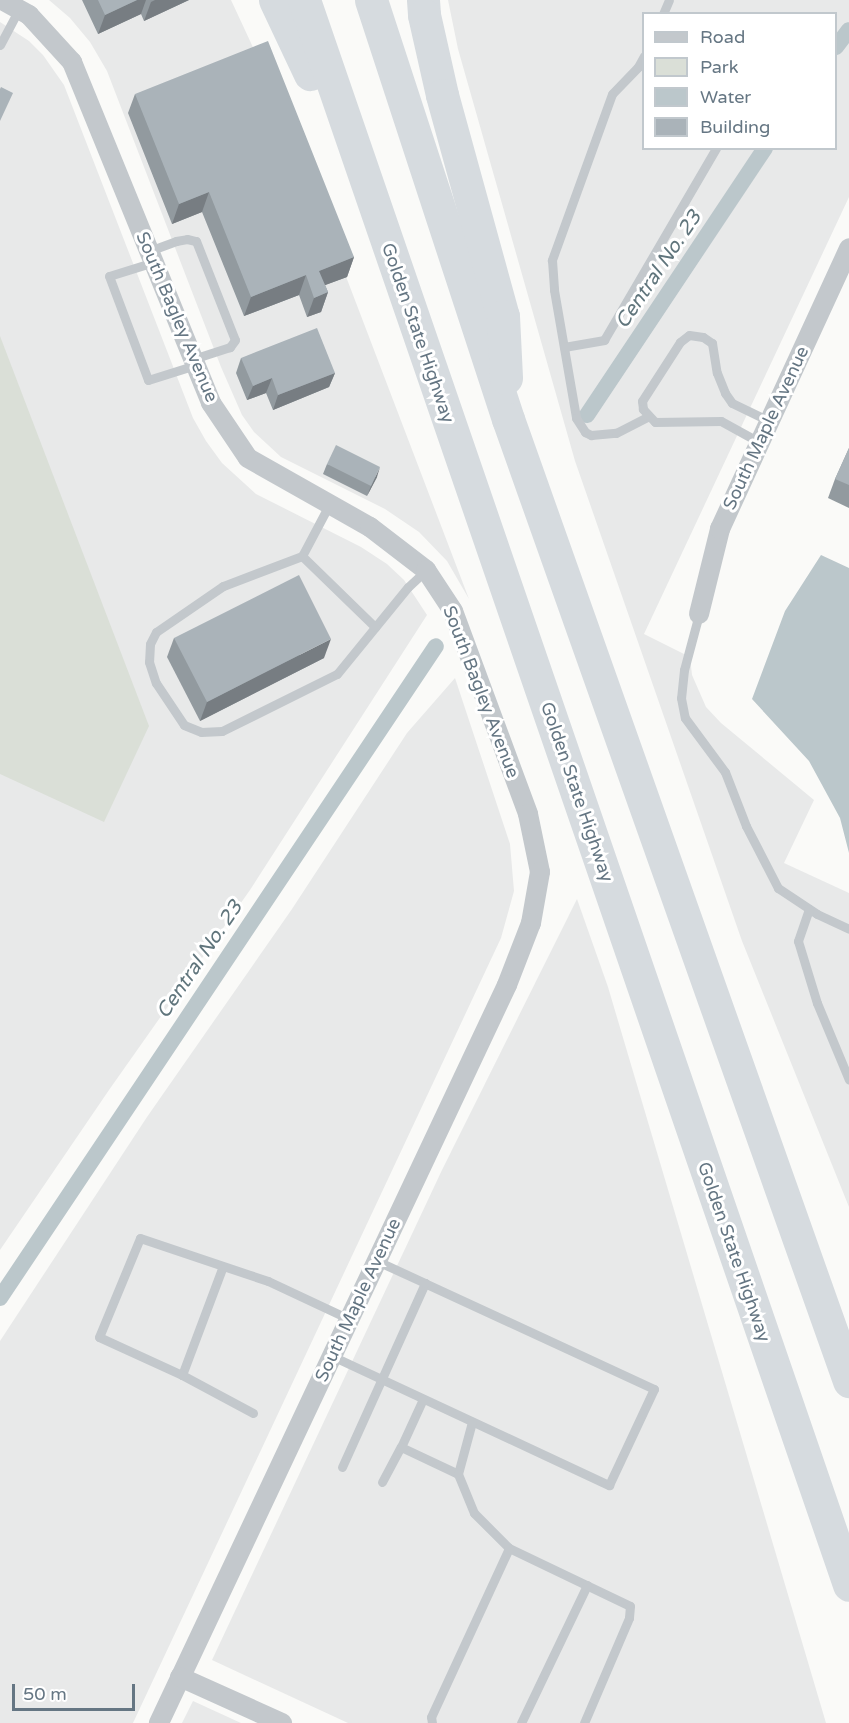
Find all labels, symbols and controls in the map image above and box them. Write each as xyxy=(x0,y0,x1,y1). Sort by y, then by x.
legend xyxy=(642,12,837,150)
text: Road xyxy=(700,26,745,48)
text: Park xyxy=(700,56,738,78)
text: Water xyxy=(700,86,751,108)
text: Building xyxy=(700,116,770,138)
water label: Central No. 23 xyxy=(611,207,707,333)
street label: South Bagley Avenue xyxy=(131,229,223,405)
street label: Golden State Highway xyxy=(377,240,459,426)
street label: South Maple Avenue xyxy=(719,343,813,513)
street label: South Bagley Avenue xyxy=(438,603,524,781)
street label: Golden State Highway xyxy=(536,699,618,885)
water label: Central No. 23 xyxy=(152,897,248,1023)
street label: Golden State Highway xyxy=(693,1159,775,1345)
street label: South Maple Avenue xyxy=(311,1215,405,1385)
scale bar xyxy=(15,1672,138,1710)
text: 50 m xyxy=(23,1683,67,1705)

